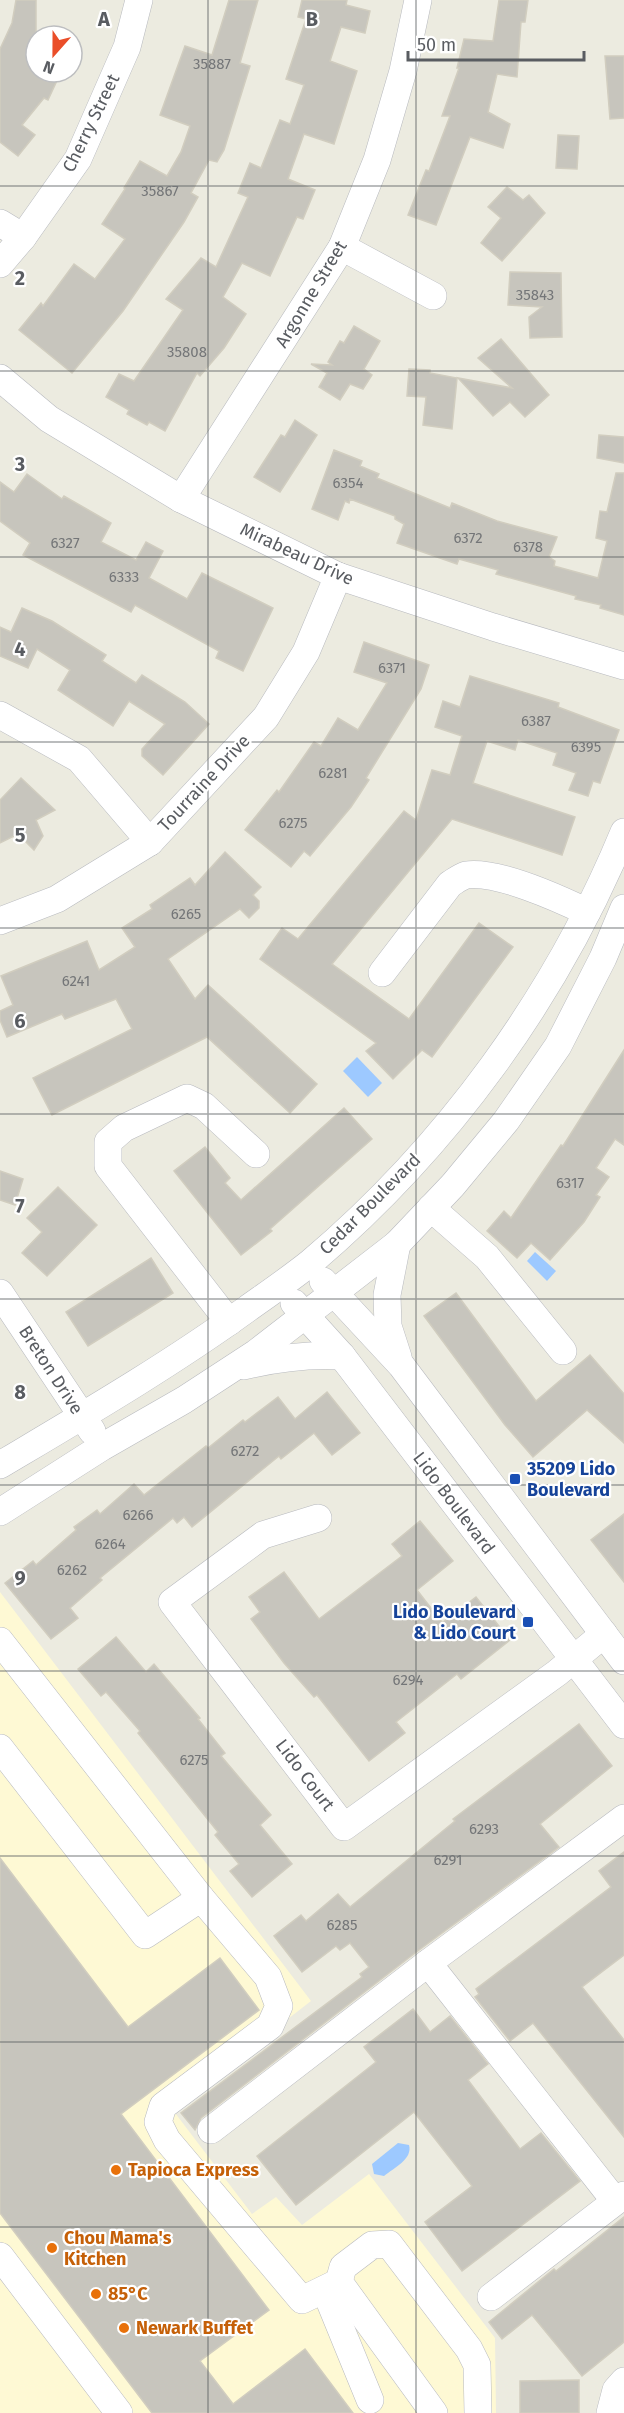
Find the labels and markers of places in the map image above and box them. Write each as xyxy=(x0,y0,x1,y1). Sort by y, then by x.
place label: 35209 Lido Boulevard xyxy=(526,1458,615,1501)
marker: 35209 Lido Boulevard xyxy=(508,1472,522,1486)
place label: Lido Boulevard & Lido Court xyxy=(393,1601,517,1644)
marker: Lido Boulevard & Lido Court xyxy=(521,1615,535,1629)
place label: Tapioca Express xyxy=(128,2159,259,2181)
marker: Tapioca Express xyxy=(109,2163,123,2177)
place label: Chou Mama's Kitchen xyxy=(64,2227,172,2270)
marker: Chou Mama's Kitchen xyxy=(45,2241,59,2255)
place label: 85°C xyxy=(108,2283,148,2305)
marker: 85°C xyxy=(89,2287,103,2301)
place label: Newark Buffet xyxy=(136,2317,254,2339)
marker: Newark Buffet xyxy=(117,2321,131,2335)

